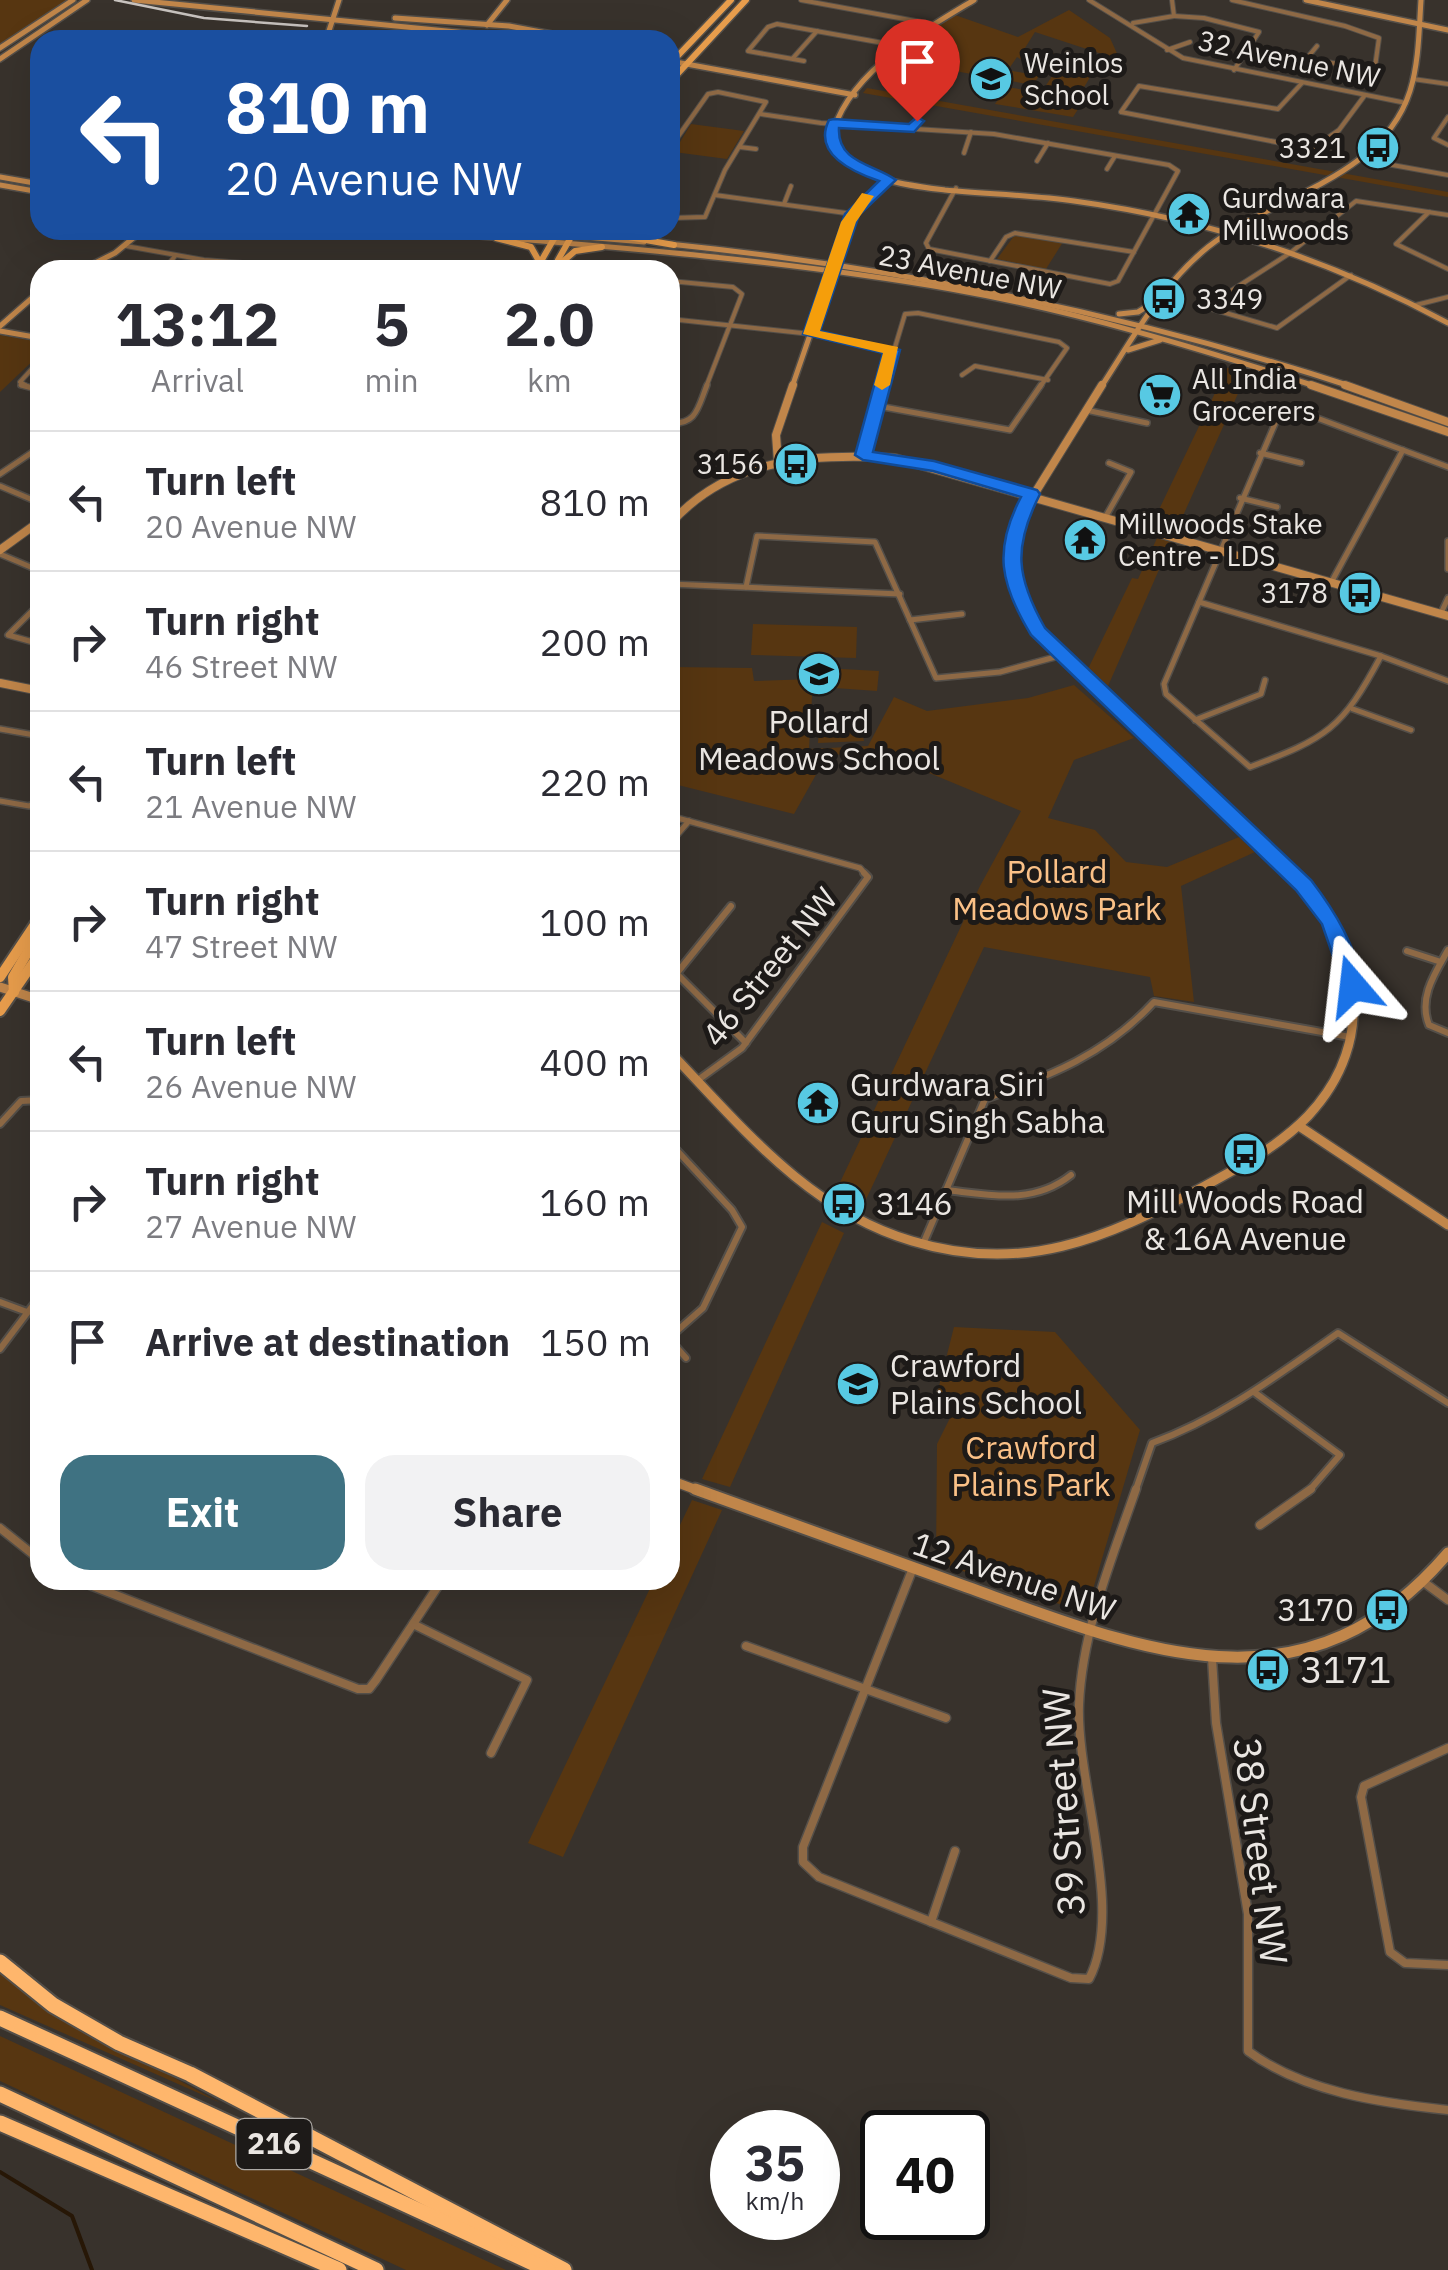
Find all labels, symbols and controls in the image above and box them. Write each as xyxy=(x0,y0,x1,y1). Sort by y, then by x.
pin xyxy=(875,19,960,122)
street label: 32 Avenue NW xyxy=(1195,21,1384,96)
icon: arrive xyxy=(890,34,945,89)
place label: Weinlos School xyxy=(1024,44,1124,113)
school or university icon: Weinlos School xyxy=(968,56,1014,102)
text: 810 m xyxy=(225,61,430,152)
icon: left xyxy=(60,70,190,200)
bus stop icon: 3321 xyxy=(1355,125,1401,171)
place label: 3321 xyxy=(1279,129,1346,166)
text: 20 Avenue NW xyxy=(225,149,522,207)
place label: Gurdwara Millwoods xyxy=(1222,179,1349,248)
temple icon: Gurdwara Millwoods xyxy=(1166,191,1212,237)
street label: 23 Avenue NW xyxy=(876,236,1064,307)
bus stop icon: 3349 xyxy=(1141,276,1187,322)
place label: 3349 xyxy=(1196,280,1263,317)
text: 13:12 xyxy=(115,284,279,363)
text: 5 xyxy=(374,284,410,363)
text: 2.0 xyxy=(504,284,595,363)
text: Arrival xyxy=(151,359,244,401)
text: min xyxy=(365,359,419,401)
text: km xyxy=(527,359,572,401)
place label: All India Grocerers xyxy=(1192,360,1316,429)
supermarket icon: All India Grocerers xyxy=(1137,372,1183,418)
bus stop icon: 3156 xyxy=(773,441,819,487)
place label: 3156 xyxy=(697,445,764,482)
text: Turn left xyxy=(145,456,296,505)
icon: left xyxy=(60,474,115,529)
text: 810 m xyxy=(539,477,650,526)
text: 20 Avenue NW xyxy=(145,505,357,547)
place label: Millwoods Stake Centre - LDS xyxy=(1118,505,1323,574)
temple icon: Millwoods Stake Centre - LDS xyxy=(1062,517,1108,563)
bus stop icon: 3178 xyxy=(1337,570,1383,616)
place label: 3178 xyxy=(1261,574,1328,611)
text: Turn right xyxy=(145,596,320,645)
icon: right xyxy=(60,614,115,669)
text: 200 m xyxy=(539,617,650,666)
text: 46 Street NW xyxy=(145,645,337,687)
school or university icon: Pollard Meadows School xyxy=(796,651,842,697)
place label: Pollard Meadows School xyxy=(698,700,940,779)
text: Turn left xyxy=(145,736,296,785)
icon: left xyxy=(60,754,115,809)
text: 220 m xyxy=(539,757,650,806)
text: 21 Avenue NW xyxy=(145,785,357,827)
park label: Pollard Meadows Park xyxy=(952,850,1162,929)
text: Turn right xyxy=(145,876,320,925)
street label: 46 Street NW xyxy=(692,878,846,1054)
icon: right xyxy=(60,894,115,949)
text: 100 m xyxy=(539,897,650,946)
text: 47 Street NW xyxy=(145,925,337,967)
position arrow xyxy=(1301,934,1405,1038)
text: Turn left xyxy=(145,1016,296,1065)
icon: left xyxy=(60,1034,115,1089)
text: 400 m xyxy=(539,1037,650,1086)
place label: Gurdwara Siri Guru Singh Sabha xyxy=(850,1063,1105,1142)
text: 26 Avenue NW xyxy=(145,1065,357,1107)
temple icon: Gurdwara Siri Guru Singh Sabha xyxy=(795,1080,841,1126)
bus stop icon: Mill Woods Road & 16A Avenue xyxy=(1222,1131,1268,1177)
text: Turn right xyxy=(145,1156,320,1205)
icon: right xyxy=(60,1174,115,1229)
text: 160 m xyxy=(539,1177,650,1226)
place label: Mill Woods Road & 16A Avenue xyxy=(1126,1180,1364,1259)
bus stop icon: 3146 xyxy=(821,1181,867,1227)
place label: 3146 xyxy=(876,1182,953,1224)
text: 27 Avenue NW xyxy=(145,1205,357,1247)
icon: arrive xyxy=(60,1314,115,1369)
text: Arrive at destination xyxy=(145,1317,510,1366)
text: 150 m xyxy=(540,1317,651,1366)
place label: Crawford Plains School xyxy=(890,1344,1082,1423)
school or university icon: Crawford Plains School xyxy=(835,1361,881,1407)
park label: Crawford Plains Park xyxy=(951,1426,1111,1505)
button: Exit xyxy=(60,1455,345,1570)
button: Share xyxy=(365,1455,650,1570)
street label: 12 Avenue NW xyxy=(908,1522,1121,1630)
bus stop icon: 3170 xyxy=(1364,1587,1410,1633)
place label: 3170 xyxy=(1277,1588,1354,1630)
place label: 3171 xyxy=(1300,1644,1391,1693)
bus stop icon: 3171 xyxy=(1245,1647,1291,1693)
street label: 39 Street NW xyxy=(1030,1686,1095,1918)
street label: 38 Street NW xyxy=(1223,1734,1300,1967)
speed limit sign: 40 xyxy=(860,2110,990,2240)
road number: 216 xyxy=(236,2119,312,2169)
text: 35 xyxy=(745,2130,805,2195)
text: km/h xyxy=(746,2184,804,2217)

